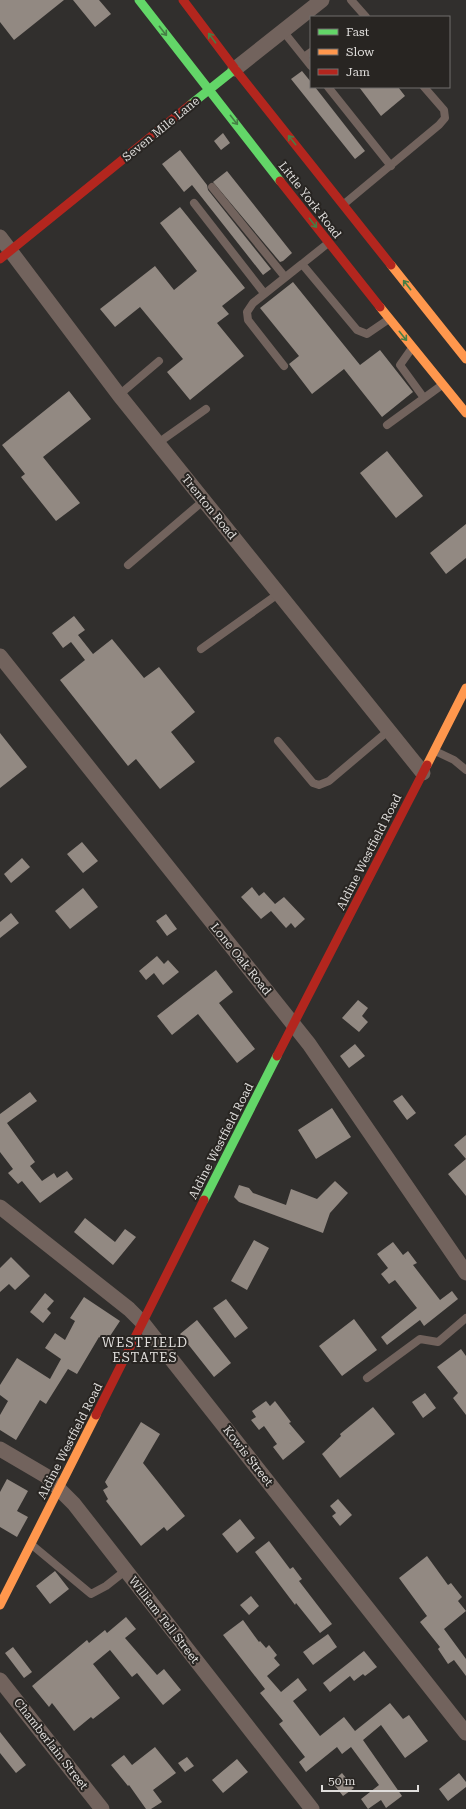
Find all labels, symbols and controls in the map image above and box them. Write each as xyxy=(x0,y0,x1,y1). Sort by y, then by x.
legend xyxy=(310,16,450,88)
one-way arrow xyxy=(159,25,167,36)
text: Fast xyxy=(346,25,370,39)
one-way arrow xyxy=(208,33,216,44)
text: Slow xyxy=(346,45,374,59)
text: Jam xyxy=(346,65,370,79)
street label: Seven Mile Lane xyxy=(120,93,203,164)
one-way arrow xyxy=(229,115,238,126)
one-way arrow xyxy=(288,135,297,146)
street label: Little York Road xyxy=(276,159,344,241)
one-way arrow xyxy=(309,218,317,229)
one-way arrow xyxy=(403,279,411,290)
one-way arrow xyxy=(399,330,407,341)
street label: Trenton Road xyxy=(179,472,239,542)
street label: Aldine Westfield Road xyxy=(334,791,404,912)
street label: Lone Oak Road xyxy=(208,920,274,998)
street label: Aldine Westfield Road xyxy=(186,1080,256,1201)
district label: WESTFIELD ESTATES xyxy=(102,1335,188,1365)
street label: Aldine Westfield Road xyxy=(35,1380,105,1501)
street label: Kowis Street xyxy=(220,1423,276,1489)
street label: William Tell Street xyxy=(126,1574,203,1667)
street label: Chamberlain Street xyxy=(11,1696,91,1793)
scale bar xyxy=(322,1767,418,1793)
text: 50 m xyxy=(328,1774,355,1788)

